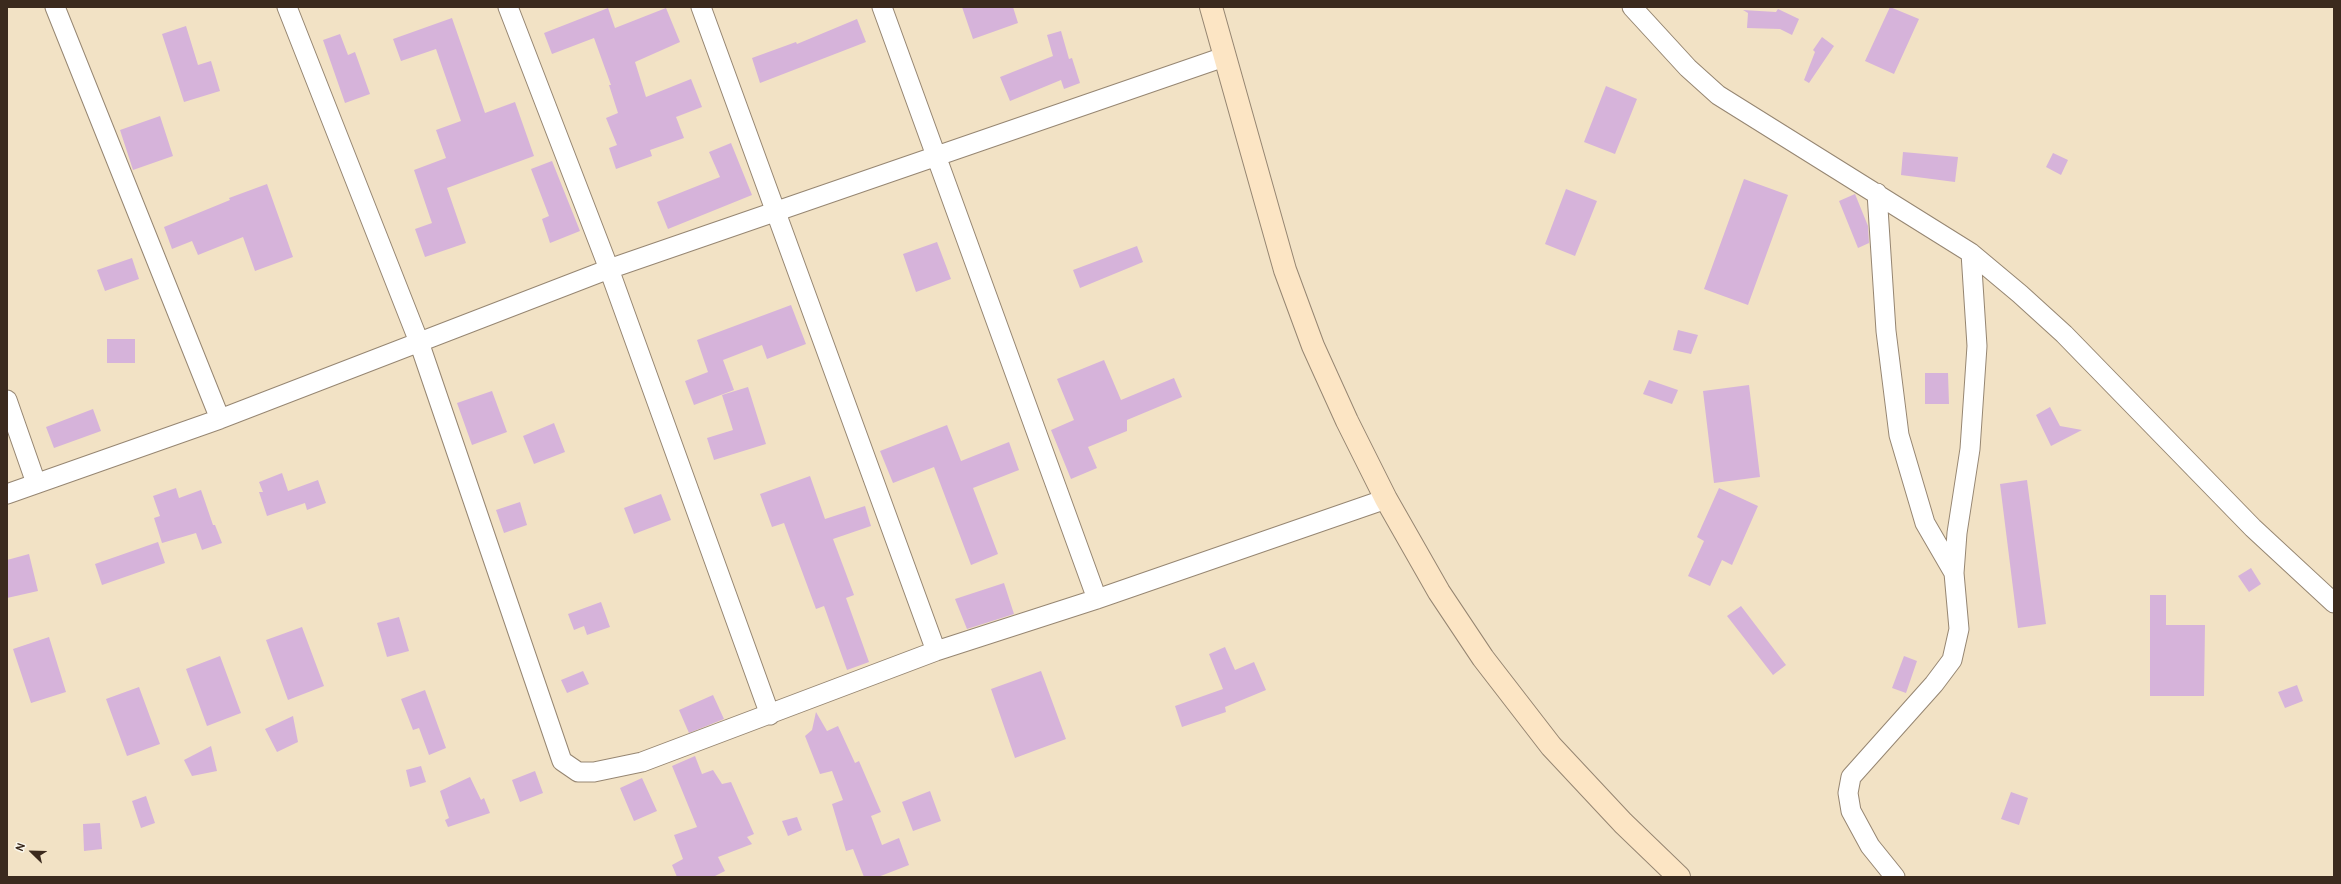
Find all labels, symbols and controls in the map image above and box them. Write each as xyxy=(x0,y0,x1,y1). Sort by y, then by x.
north arrow xyxy=(12,832,52,872)
text: N xyxy=(13,841,28,853)

